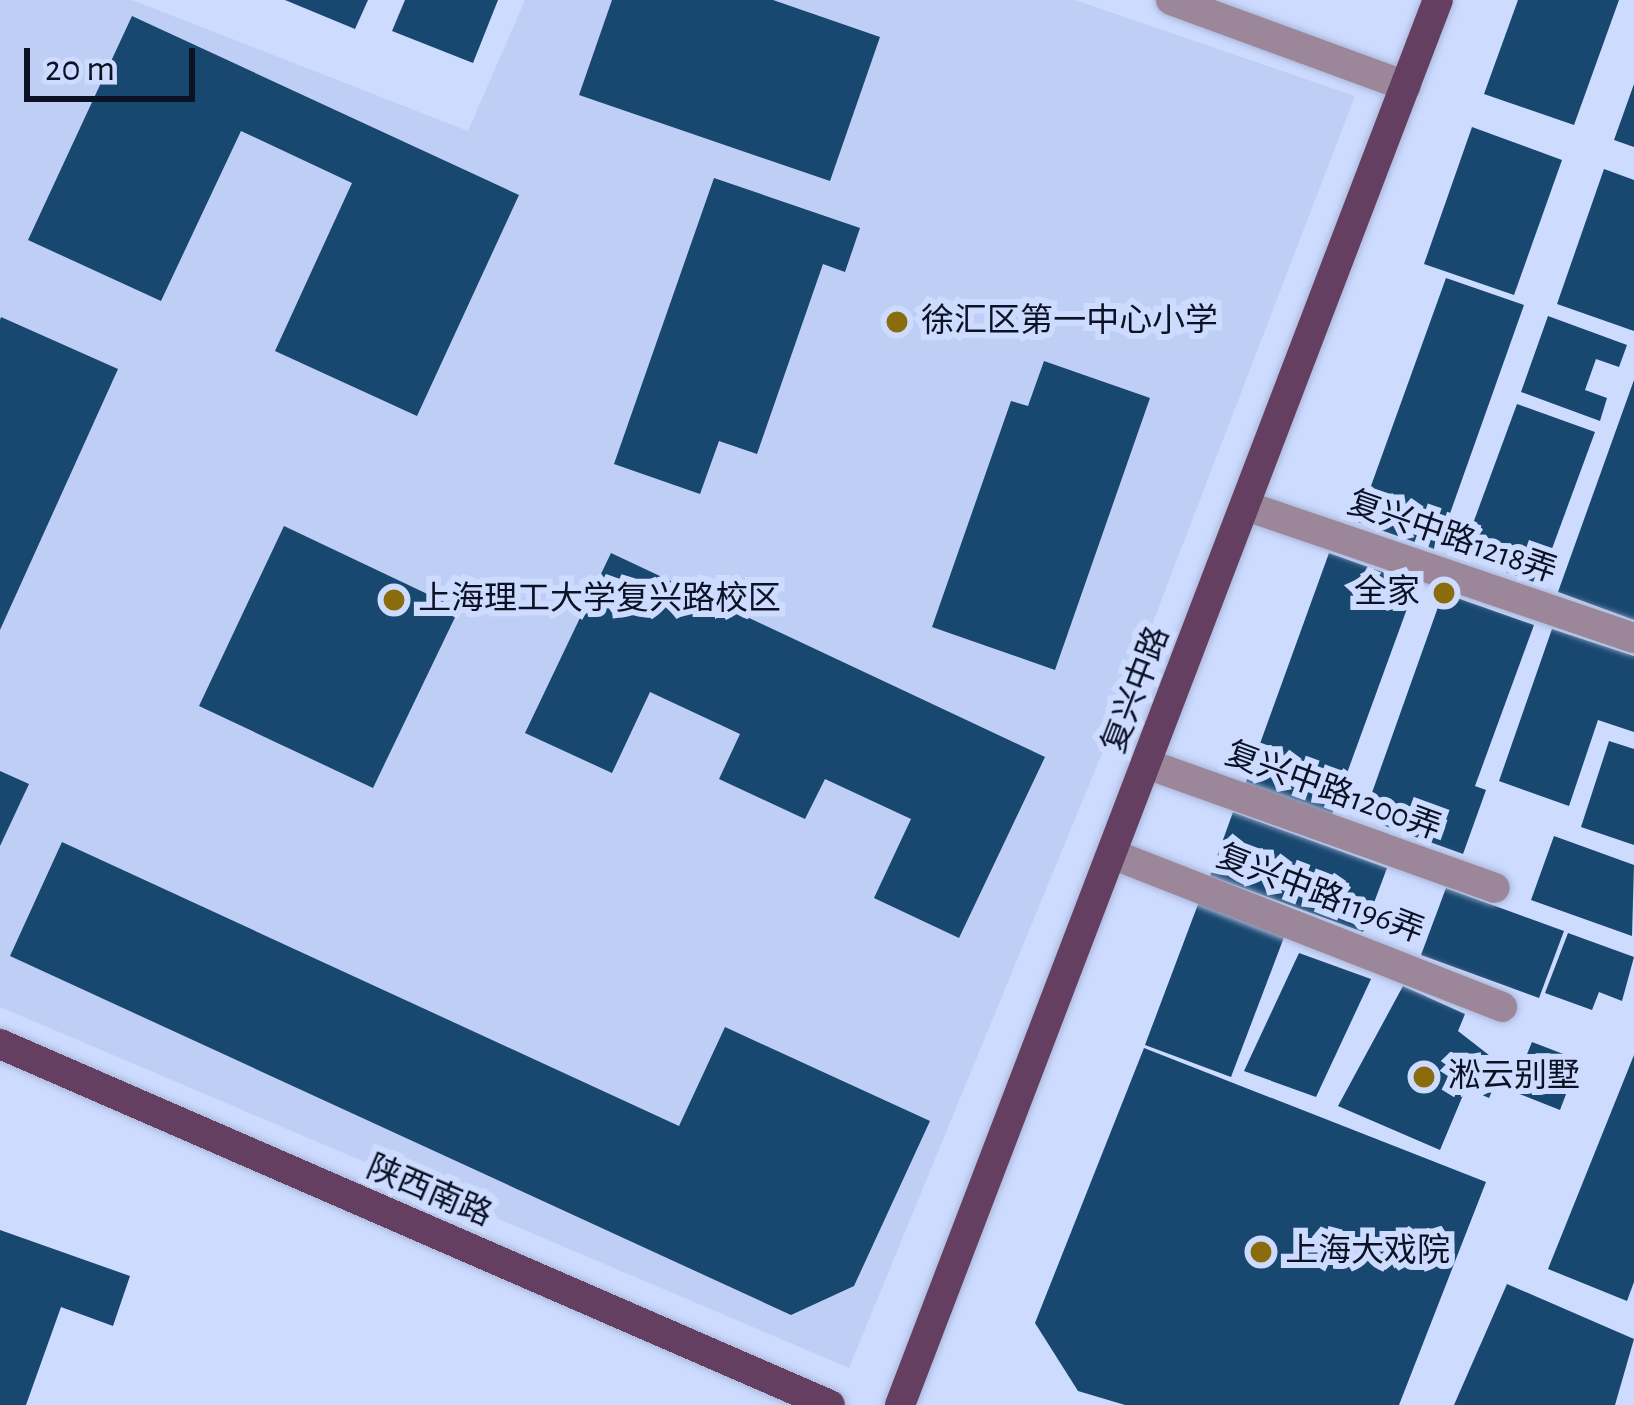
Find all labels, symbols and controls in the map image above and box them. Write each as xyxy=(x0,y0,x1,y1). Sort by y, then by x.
scale bar xyxy=(30,24,201,98)
text: 20 m xyxy=(45,51,115,87)
place label: 徐汇区第一中心小学 xyxy=(921,302,1218,342)
marker: 徐汇区第一中心小学 xyxy=(884,309,910,335)
street label: 复兴中路1218弄 xyxy=(1342,484,1562,592)
place label: 全家 xyxy=(1354,573,1420,613)
place label: 上海理工大学复兴路校区 xyxy=(418,580,781,620)
marker: 全家 xyxy=(1431,580,1457,606)
marker: 上海理工大学复兴路校区 xyxy=(381,587,407,613)
street label: 复兴中路 xyxy=(1095,621,1179,759)
street label: 复兴中路1200弄 xyxy=(1220,735,1446,849)
street label: 复兴中路1196弄 xyxy=(1211,837,1429,953)
place label: 淞云别墅 xyxy=(1448,1057,1580,1097)
marker: 淞云别墅 xyxy=(1411,1064,1437,1090)
street label: 陕西南路 xyxy=(361,1148,497,1236)
place label: 上海大戏院 xyxy=(1285,1232,1450,1272)
marker: 上海大戏院 xyxy=(1248,1239,1274,1265)

